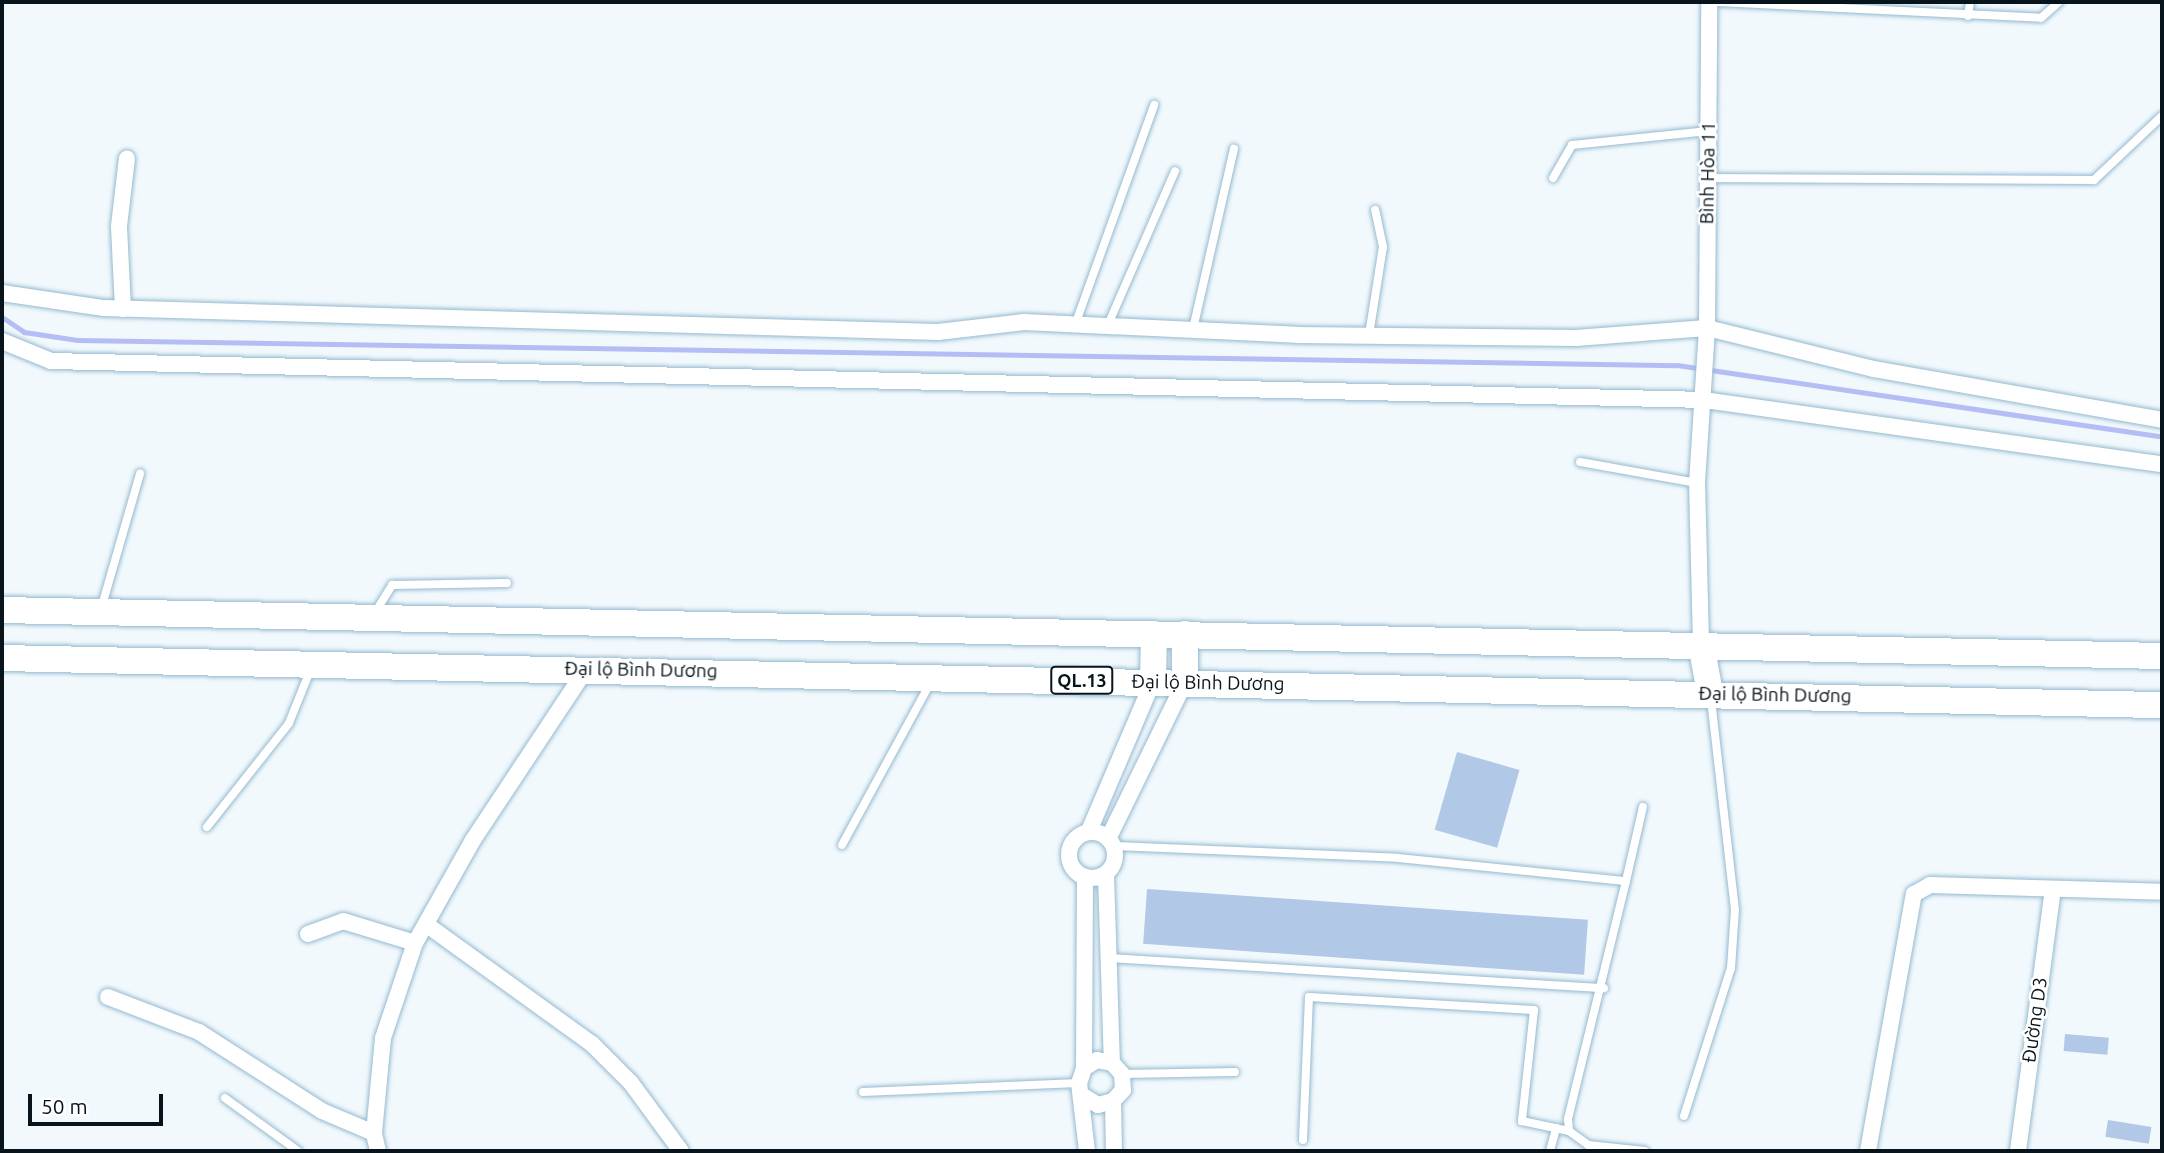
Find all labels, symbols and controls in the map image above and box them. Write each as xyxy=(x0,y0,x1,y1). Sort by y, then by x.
street label: Bình Hòa 11 xyxy=(1696,121,1720,225)
street label: Đại lộ Bình Dương xyxy=(564,657,718,683)
road number: QL.13 xyxy=(1049,666,1115,694)
street label: Đại lộ Bình Dương xyxy=(1131,670,1285,696)
street label: Đại lộ Bình Dương xyxy=(1698,682,1852,708)
street label: Đường D3 xyxy=(2018,976,2052,1064)
scale bar xyxy=(32,1080,166,1124)
text: 50 m xyxy=(41,1094,88,1118)

